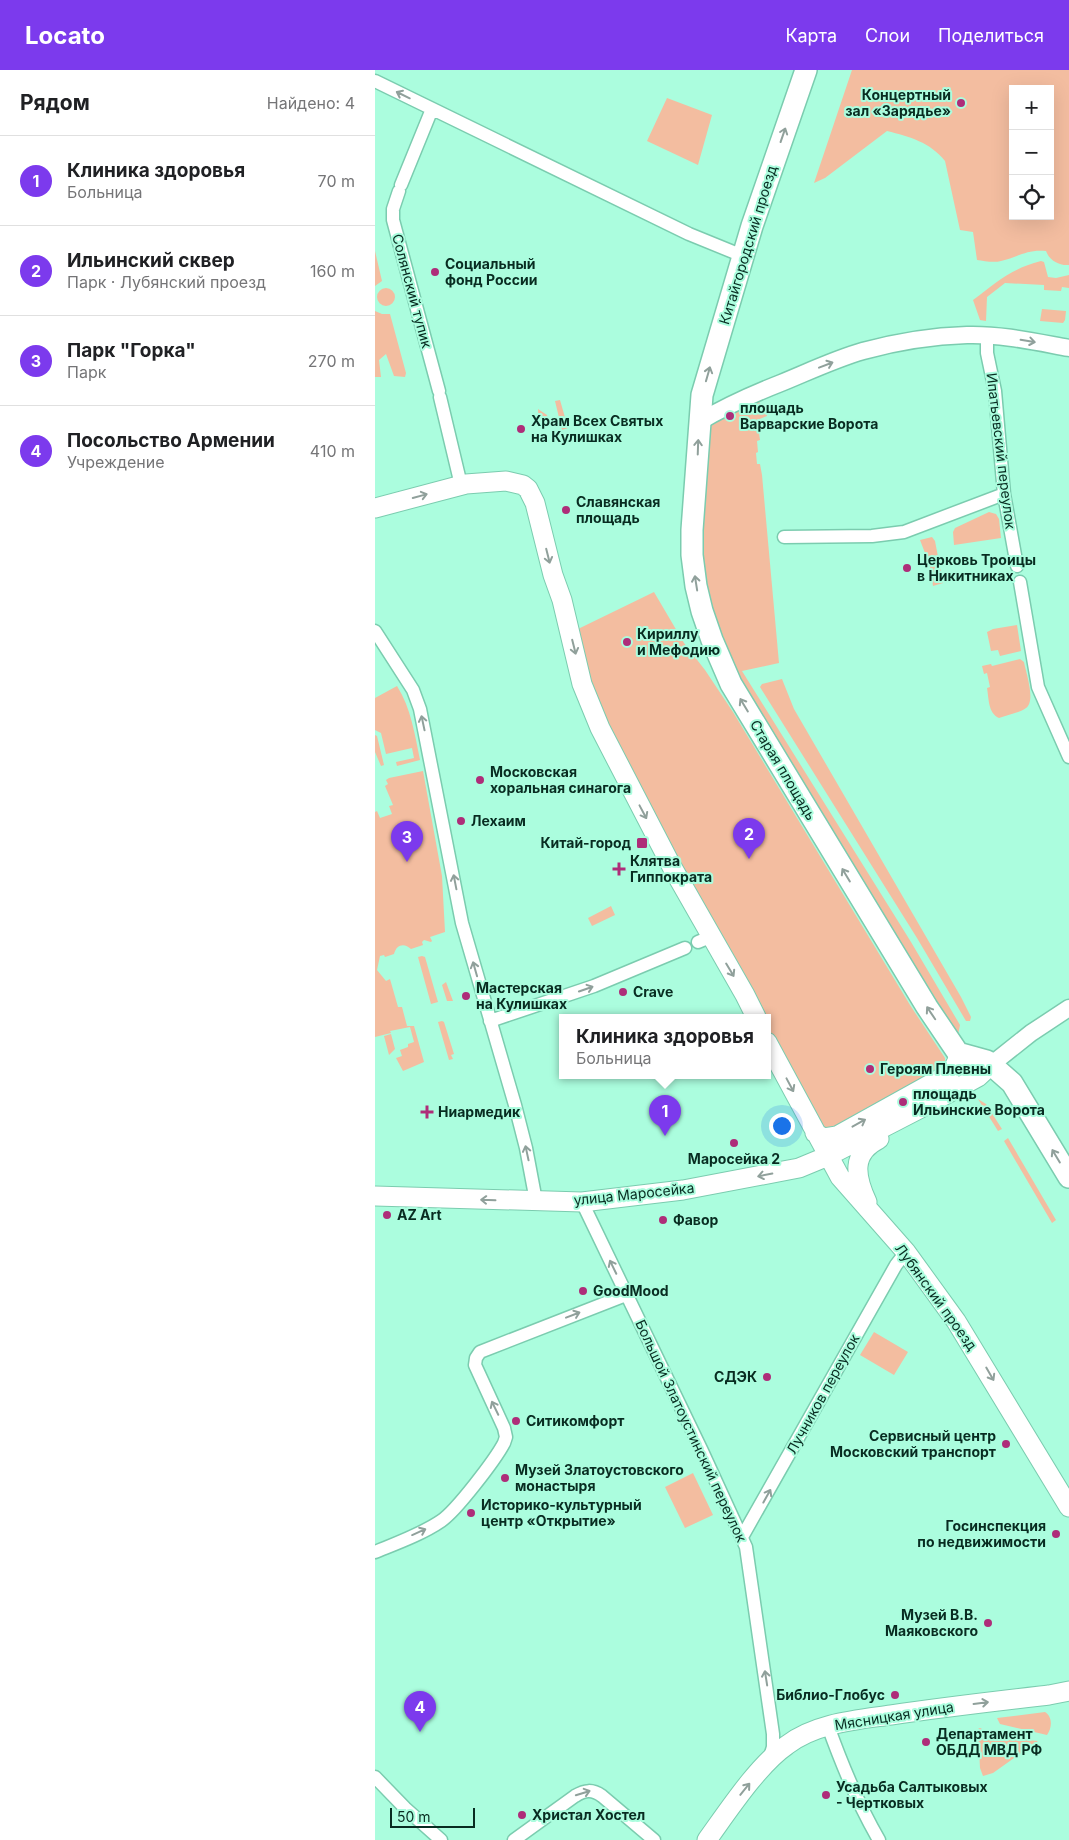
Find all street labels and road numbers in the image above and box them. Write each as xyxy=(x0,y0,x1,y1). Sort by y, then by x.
street label: Китайгородский проезд xyxy=(715,163,780,326)
street label: Солянский тупик xyxy=(389,232,436,350)
street label: Ипатьевский переулок xyxy=(983,372,1020,531)
street label: Старая площадь xyxy=(747,717,820,823)
street label: улица Маросейка xyxy=(573,1179,695,1208)
street label: Лубянский проезд xyxy=(892,1240,981,1354)
street label: Большой Златоустинский переулок xyxy=(632,1317,751,1545)
street label: Лучников переулок xyxy=(782,1330,863,1457)
street label: Мясницкая улица xyxy=(833,1698,955,1733)

